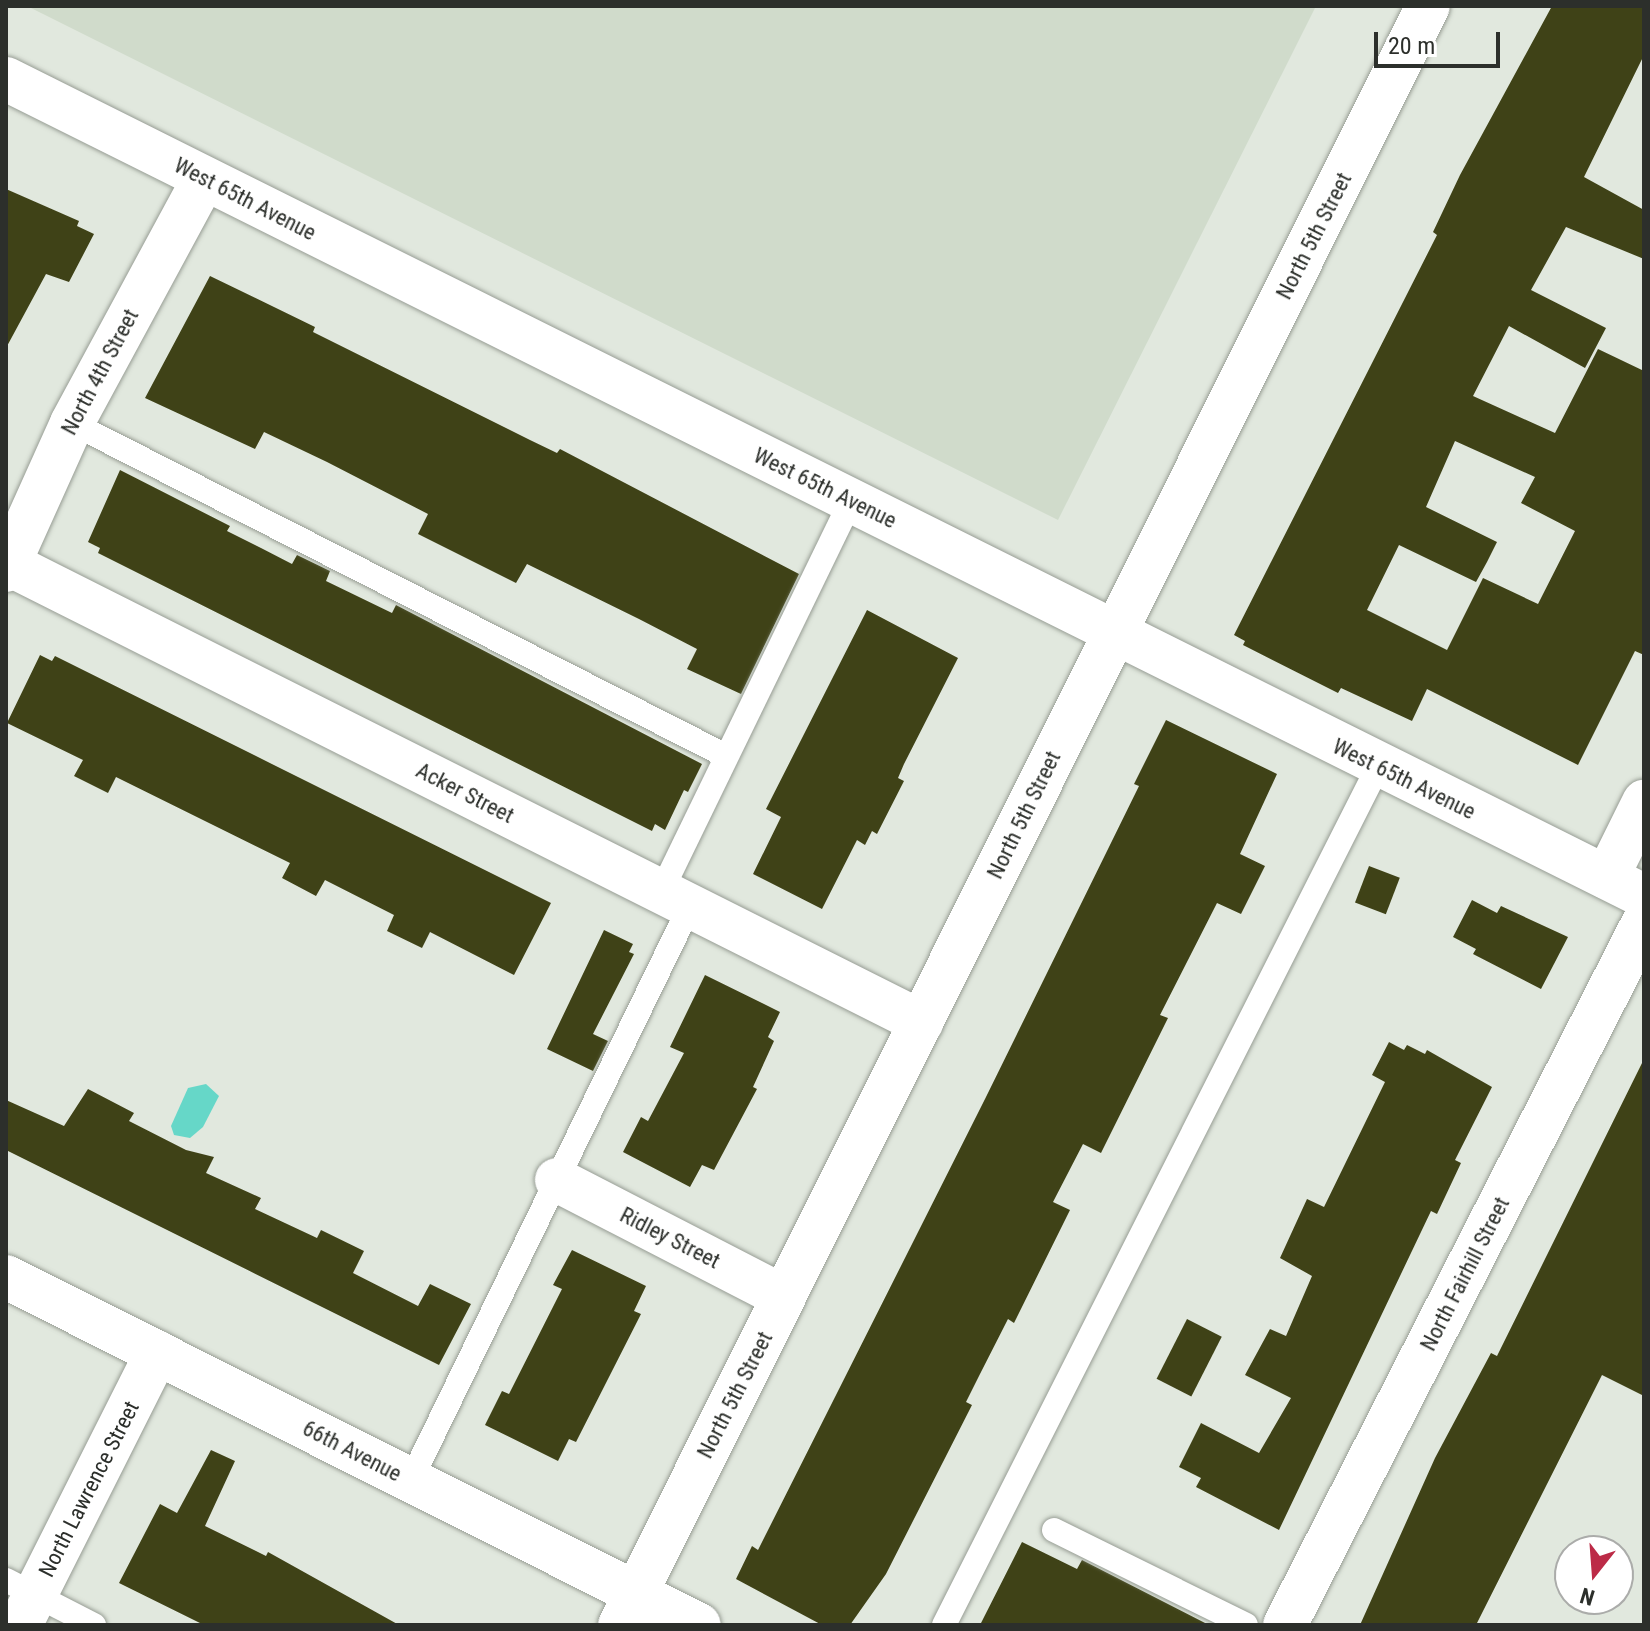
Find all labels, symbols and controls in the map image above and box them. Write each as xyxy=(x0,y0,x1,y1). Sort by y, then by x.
scale bar xyxy=(1378,16,1504,66)
text: 20 m xyxy=(1388,32,1435,60)
street label: West 65th Avenue xyxy=(170,152,320,246)
street label: North 5th Street xyxy=(1271,168,1357,304)
street label: North 4th Street xyxy=(56,305,144,439)
street label: West 65th Avenue xyxy=(749,442,901,534)
street label: West 65th Avenue xyxy=(1328,733,1480,825)
street label: North 5th Street xyxy=(982,747,1066,883)
street label: Acker Street xyxy=(412,757,518,829)
street label: North Fairhill Street xyxy=(1415,1193,1515,1355)
street label: Ridley Street xyxy=(616,1202,724,1274)
street label: North 5th Street xyxy=(692,1327,778,1463)
street label: North Lawrence Street xyxy=(33,1397,145,1581)
street label: 66th Avenue xyxy=(298,1415,406,1487)
north arrow xyxy=(1554,1535,1634,1615)
text: N xyxy=(1577,1583,1598,1610)

